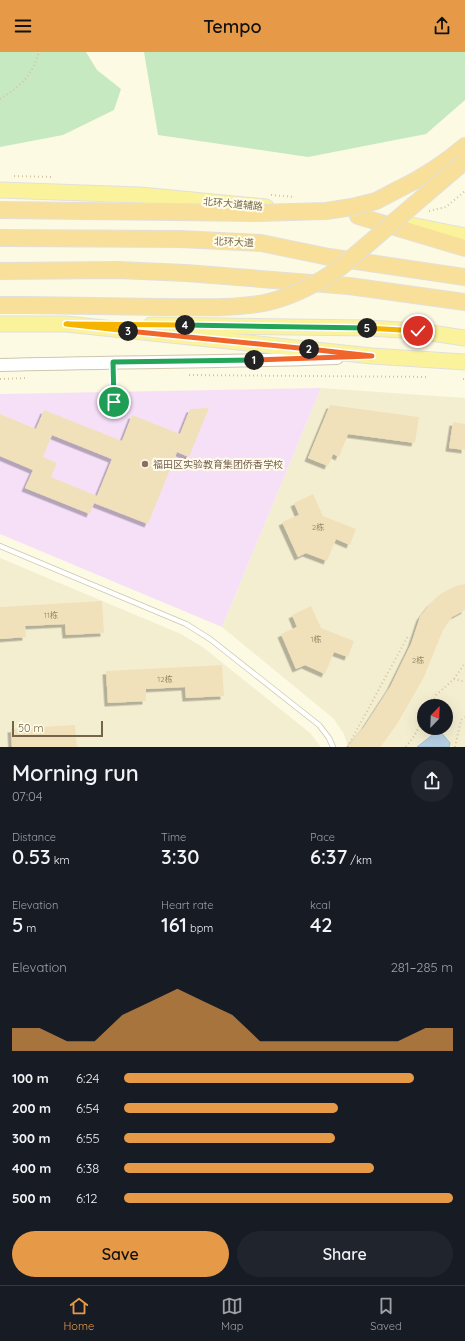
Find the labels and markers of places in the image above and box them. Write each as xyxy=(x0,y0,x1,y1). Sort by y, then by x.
pin xyxy=(401,314,435,348)
pin: 4 xyxy=(175,315,195,335)
pin: 5 xyxy=(357,318,377,338)
pin: 3 xyxy=(118,321,138,341)
pin: 2 xyxy=(299,339,319,359)
pin: 1 xyxy=(244,350,264,370)
pin xyxy=(97,385,131,419)
place label: 福田区实验教育集团侨香学校 xyxy=(153,458,283,471)
marker: 福田区实验教育集团侨香学校 xyxy=(140,459,150,469)

